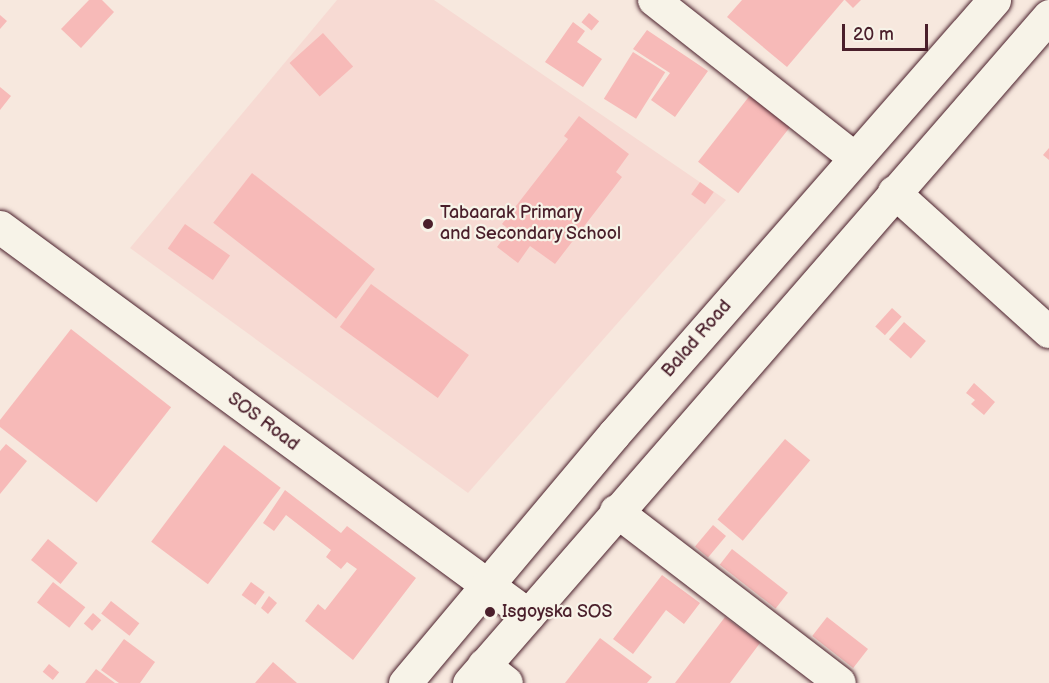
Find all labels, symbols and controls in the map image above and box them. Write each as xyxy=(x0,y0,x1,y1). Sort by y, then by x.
scale bar xyxy=(845,12,930,50)
text: 20 m xyxy=(853,24,894,45)
place label: Tabaarak Primary and Secondary School xyxy=(440,203,623,246)
marker: Tabaarak Primary and Secondary School xyxy=(421,217,435,231)
street label: Balad Road xyxy=(658,296,736,382)
street label: SOS Road xyxy=(223,388,303,456)
place label: Isgoyska SOS xyxy=(502,601,613,623)
marker: Isgoyska SOS xyxy=(483,605,497,619)

